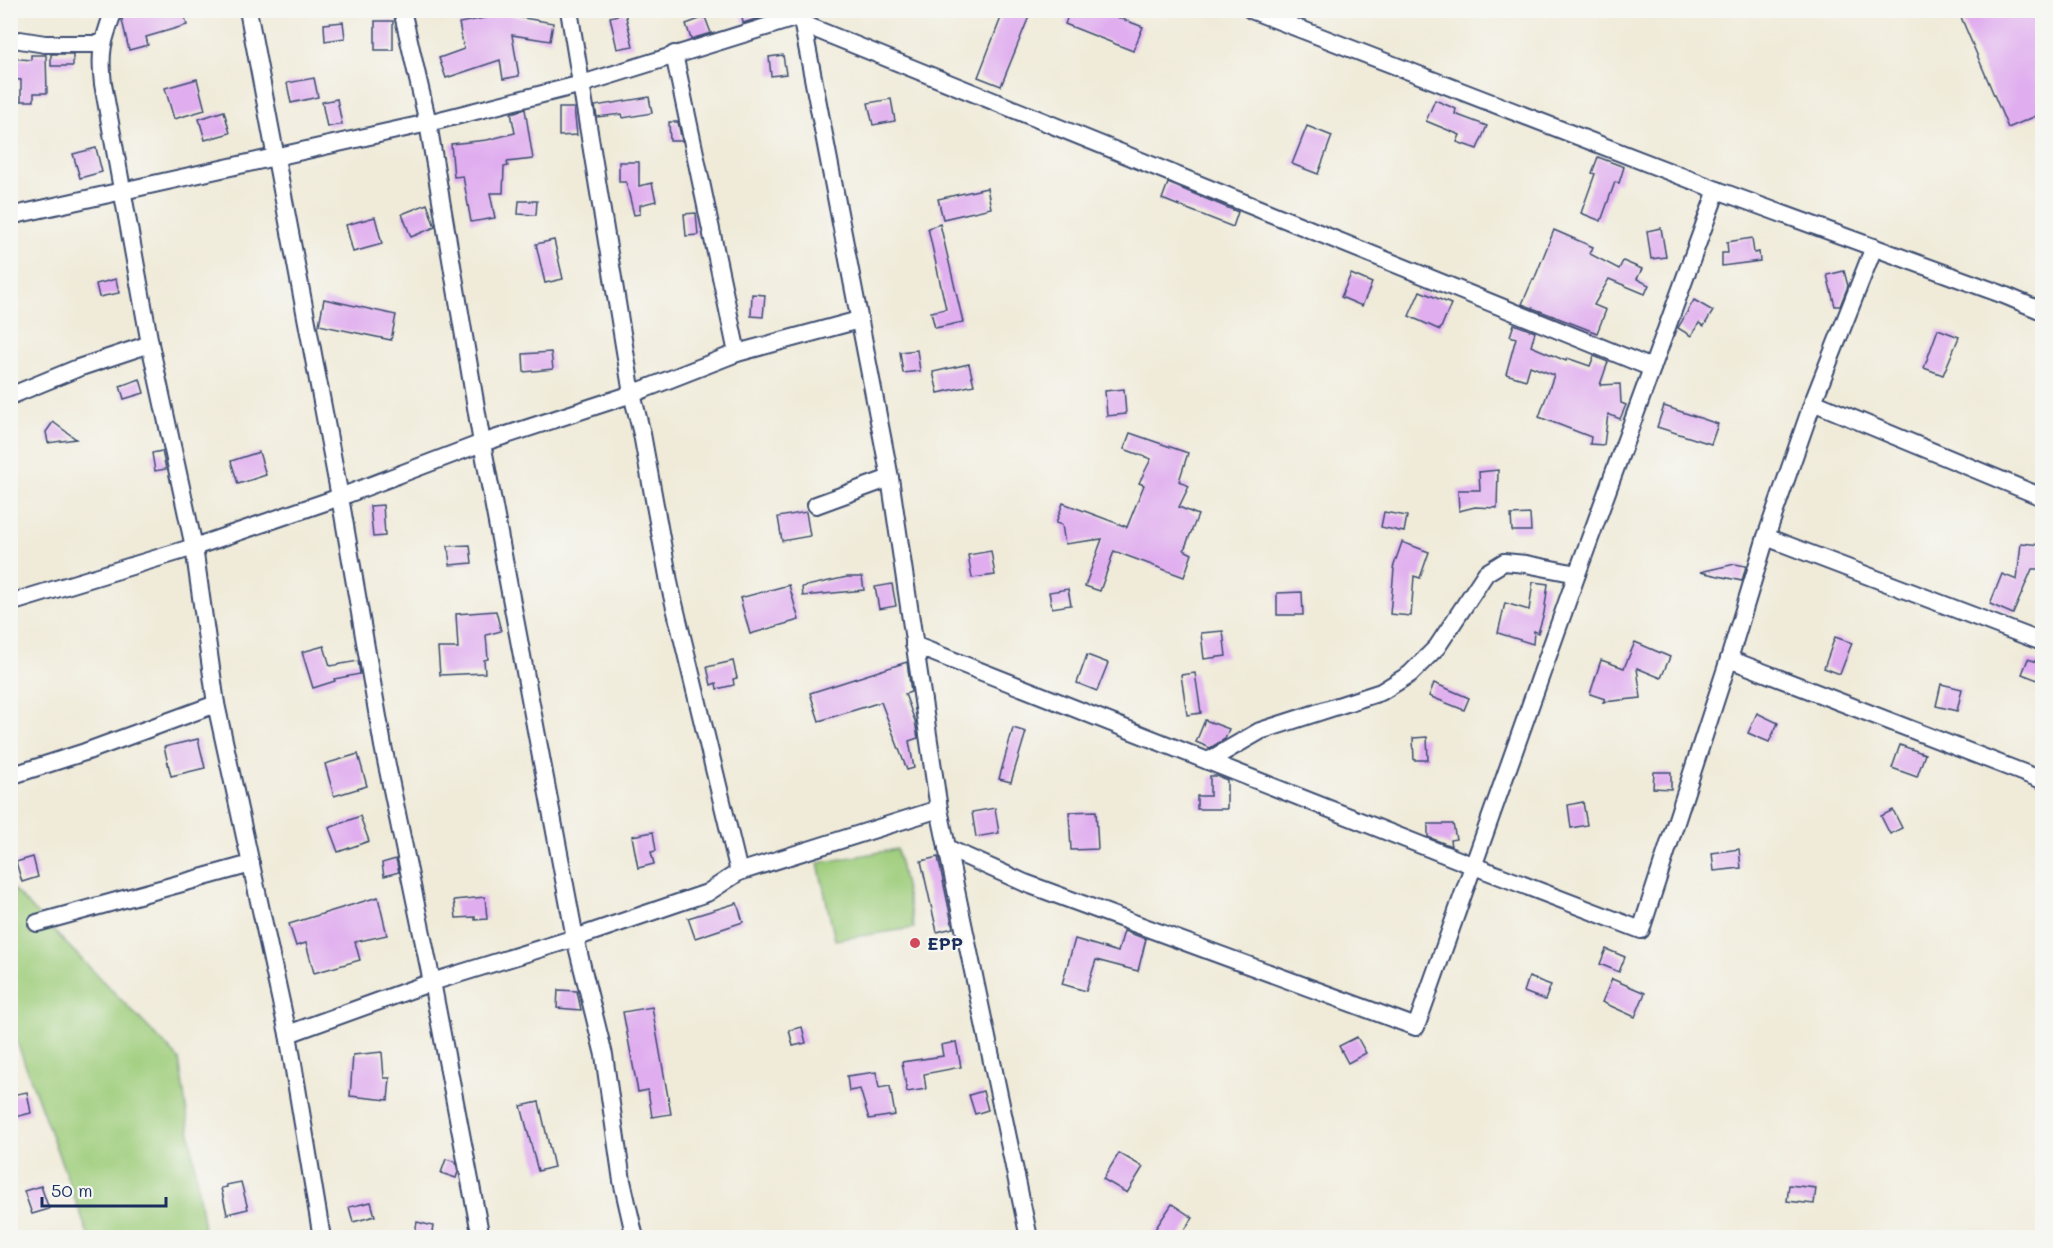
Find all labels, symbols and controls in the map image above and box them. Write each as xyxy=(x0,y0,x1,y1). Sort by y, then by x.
place label: EPP xyxy=(927,931,963,955)
marker: EPP xyxy=(908,936,922,950)
scale bar xyxy=(42,1170,166,1208)
text: 50 m xyxy=(51,1178,93,1202)

